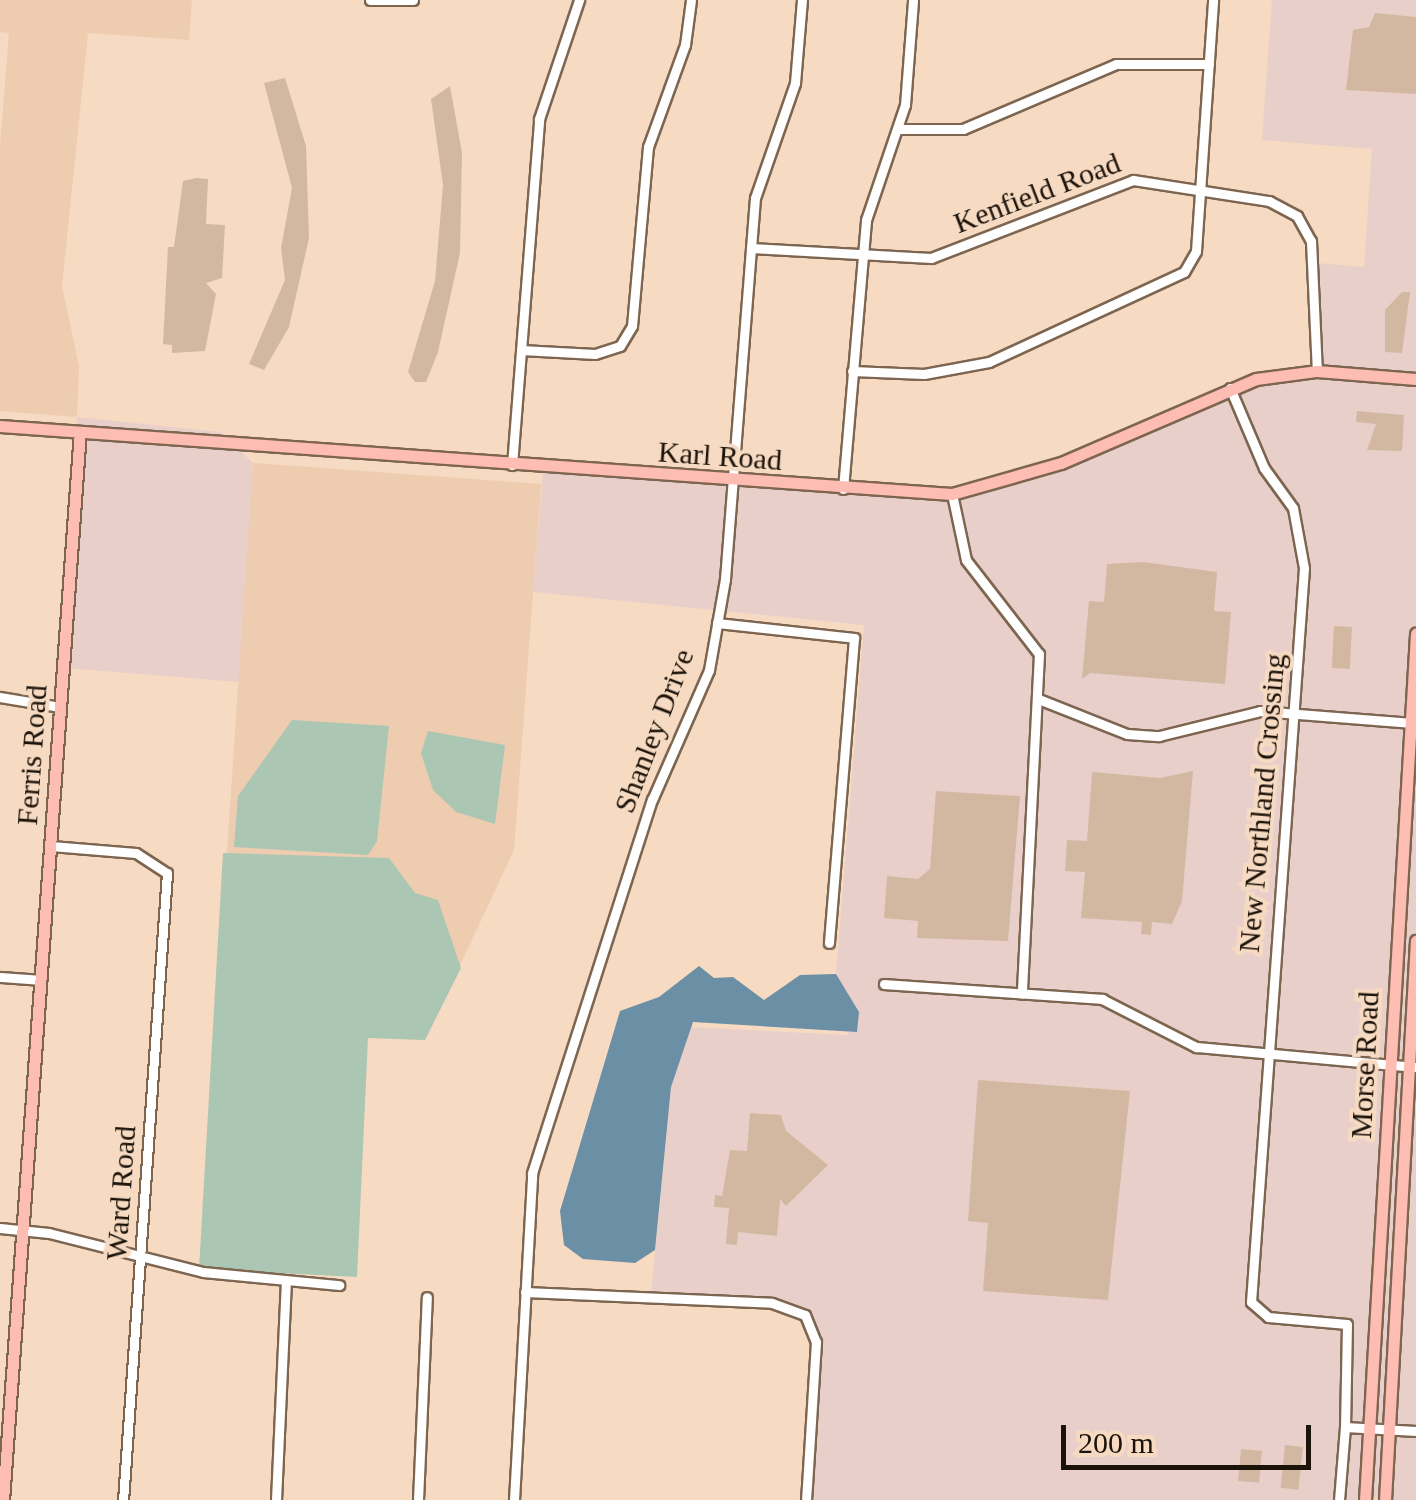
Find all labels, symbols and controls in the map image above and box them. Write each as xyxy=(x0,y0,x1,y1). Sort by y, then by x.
street label: Kenfield Road xyxy=(948,145,1126,241)
street label: Karl Road xyxy=(657,434,783,478)
street label: Shanley Drive xyxy=(606,644,702,818)
street label: New Northland Crossing xyxy=(1231,652,1293,954)
street label: Ferris Road xyxy=(9,684,55,826)
street label: Morse Road xyxy=(1343,990,1387,1140)
street label: Ward Road xyxy=(98,1124,144,1262)
scale bar xyxy=(1066,1405,1316,1467)
text: 200 m xyxy=(1078,1426,1154,1459)

